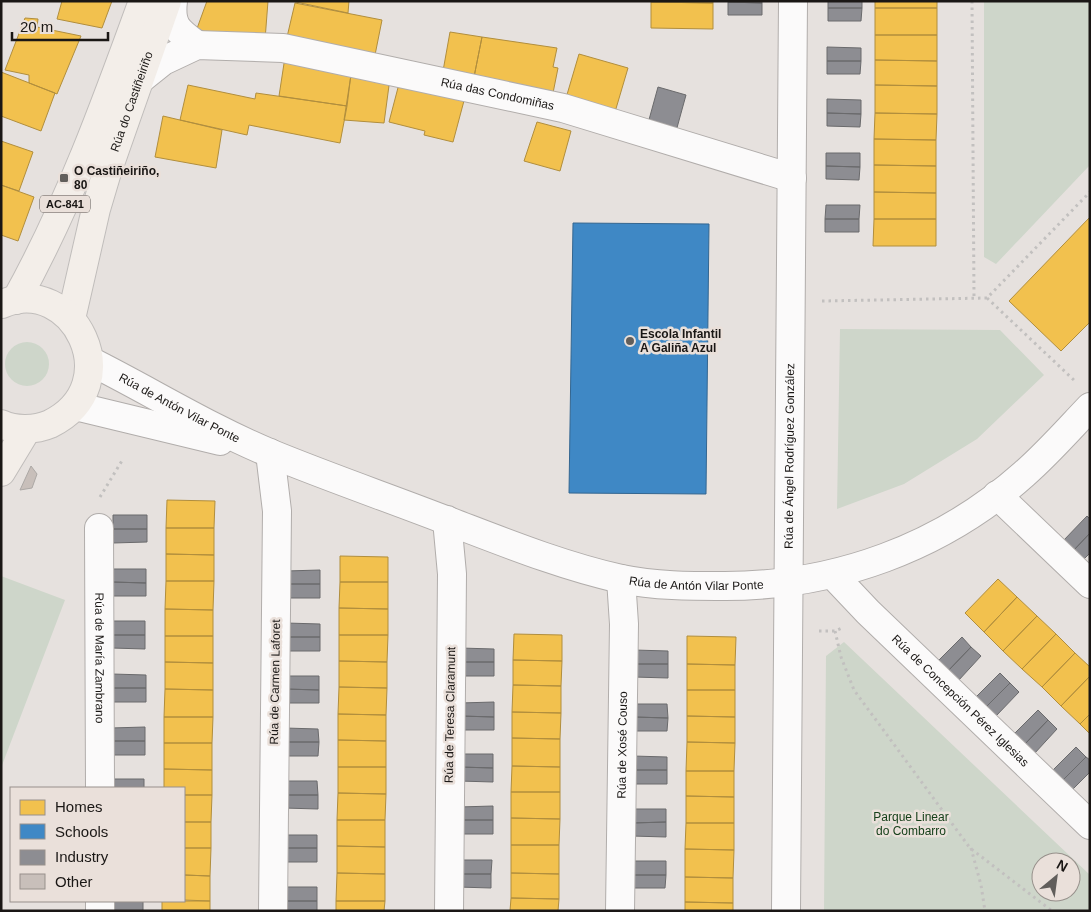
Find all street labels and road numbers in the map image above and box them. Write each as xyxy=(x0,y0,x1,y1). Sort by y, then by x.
street label: Rúa do Castiñeiriño xyxy=(108,49,156,154)
street label: Rúa das Condomiñas xyxy=(440,75,555,113)
road number: AC-841 xyxy=(40,195,90,212)
street label: Rúa de Ángel Rodríguez González xyxy=(781,363,797,549)
street label: Rúa de Antón Vilar Ponte xyxy=(116,370,242,446)
street label: Rúa de Antón Vilar Ponte xyxy=(628,574,764,593)
street label: Rúa de María Zambrano xyxy=(92,592,107,724)
street label: Rúa de Carmen Laforet xyxy=(267,619,283,745)
street label: Rúa de Concepción Pérez Iglesias xyxy=(889,632,1032,770)
street label: Rúa de Teresa Claramunt xyxy=(442,646,458,783)
street label: Rúa de Xosé Couso xyxy=(615,691,630,799)

